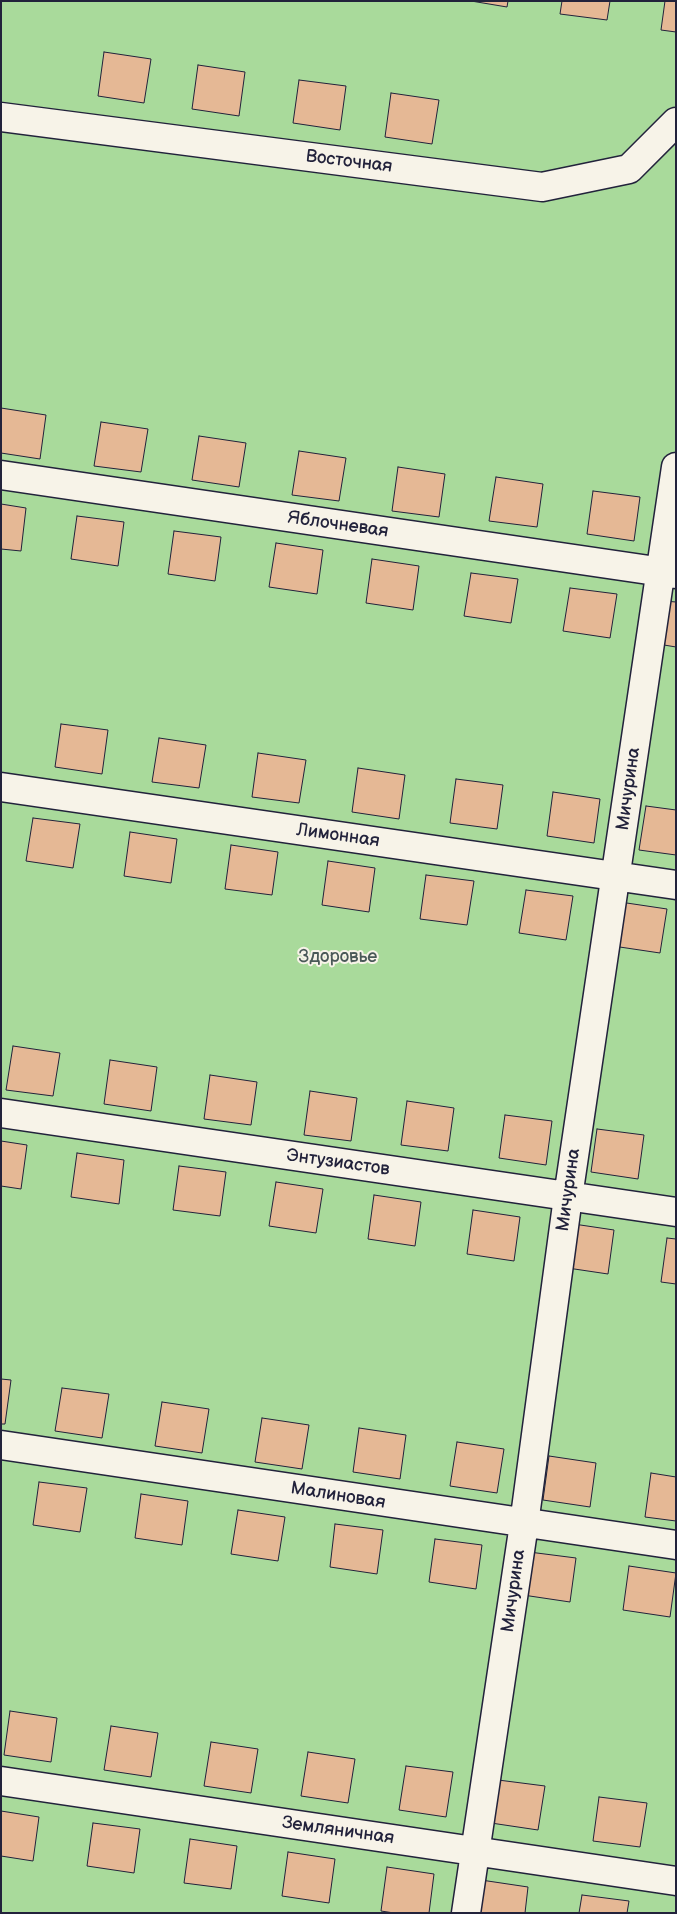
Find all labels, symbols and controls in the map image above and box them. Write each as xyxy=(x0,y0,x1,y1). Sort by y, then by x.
street label: Восточная xyxy=(304,146,394,178)
street label: Яблочневая xyxy=(286,507,390,543)
street label: Мичурина xyxy=(612,746,646,832)
street label: Лимонная xyxy=(295,819,381,853)
park label: Здоровье xyxy=(299,946,377,968)
street label: Энтузиастов xyxy=(285,1145,391,1181)
street label: Мичурина xyxy=(552,1147,586,1233)
street label: Малиновая xyxy=(289,1478,387,1514)
street label: Мичурина xyxy=(497,1548,531,1634)
street label: Земляничная xyxy=(281,1812,395,1850)

